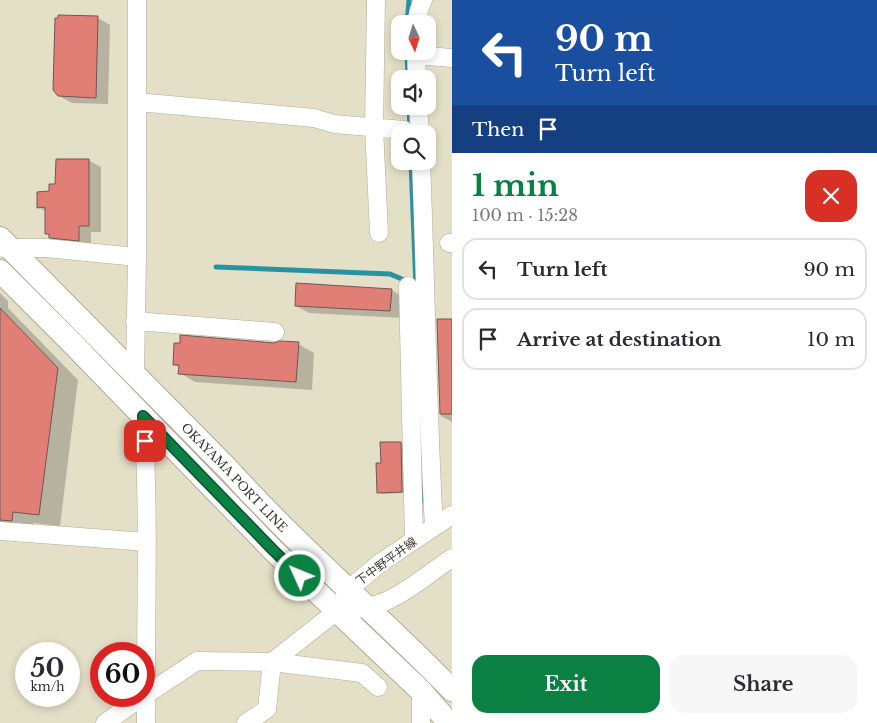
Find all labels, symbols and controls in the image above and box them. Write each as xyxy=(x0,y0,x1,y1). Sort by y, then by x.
north arrow xyxy=(391,15,436,60)
map controls xyxy=(391,15,436,170)
text: 90 m xyxy=(555,17,653,60)
icon: left xyxy=(472,20,537,85)
text: Turn left xyxy=(555,60,655,87)
button: sound xyxy=(391,70,436,115)
icon: arrive xyxy=(534,115,562,143)
text: Then xyxy=(472,118,524,141)
button: search xyxy=(391,125,436,170)
text: 1 min xyxy=(472,167,559,204)
button: close xyxy=(805,170,857,222)
text: 100 m · 15:28 xyxy=(472,205,578,225)
icon: left xyxy=(474,255,502,283)
text: Turn left xyxy=(517,258,608,281)
text: 90 m xyxy=(803,258,855,281)
icon: arrive xyxy=(474,325,502,353)
text: Arrive at destination xyxy=(517,328,721,351)
text: 10 m xyxy=(807,328,855,351)
street label: OKAYAMA PORT LINE xyxy=(179,419,291,535)
pin xyxy=(124,420,166,462)
icon: arrive xyxy=(131,427,159,455)
street label: 下中野平井線 xyxy=(352,534,420,588)
position arrow xyxy=(273,549,325,601)
speed limit sign: 60 xyxy=(90,642,155,707)
text: 50 xyxy=(31,653,64,684)
button: Exit xyxy=(472,655,660,713)
button: Share xyxy=(670,655,857,713)
text: km/h xyxy=(30,679,65,694)

